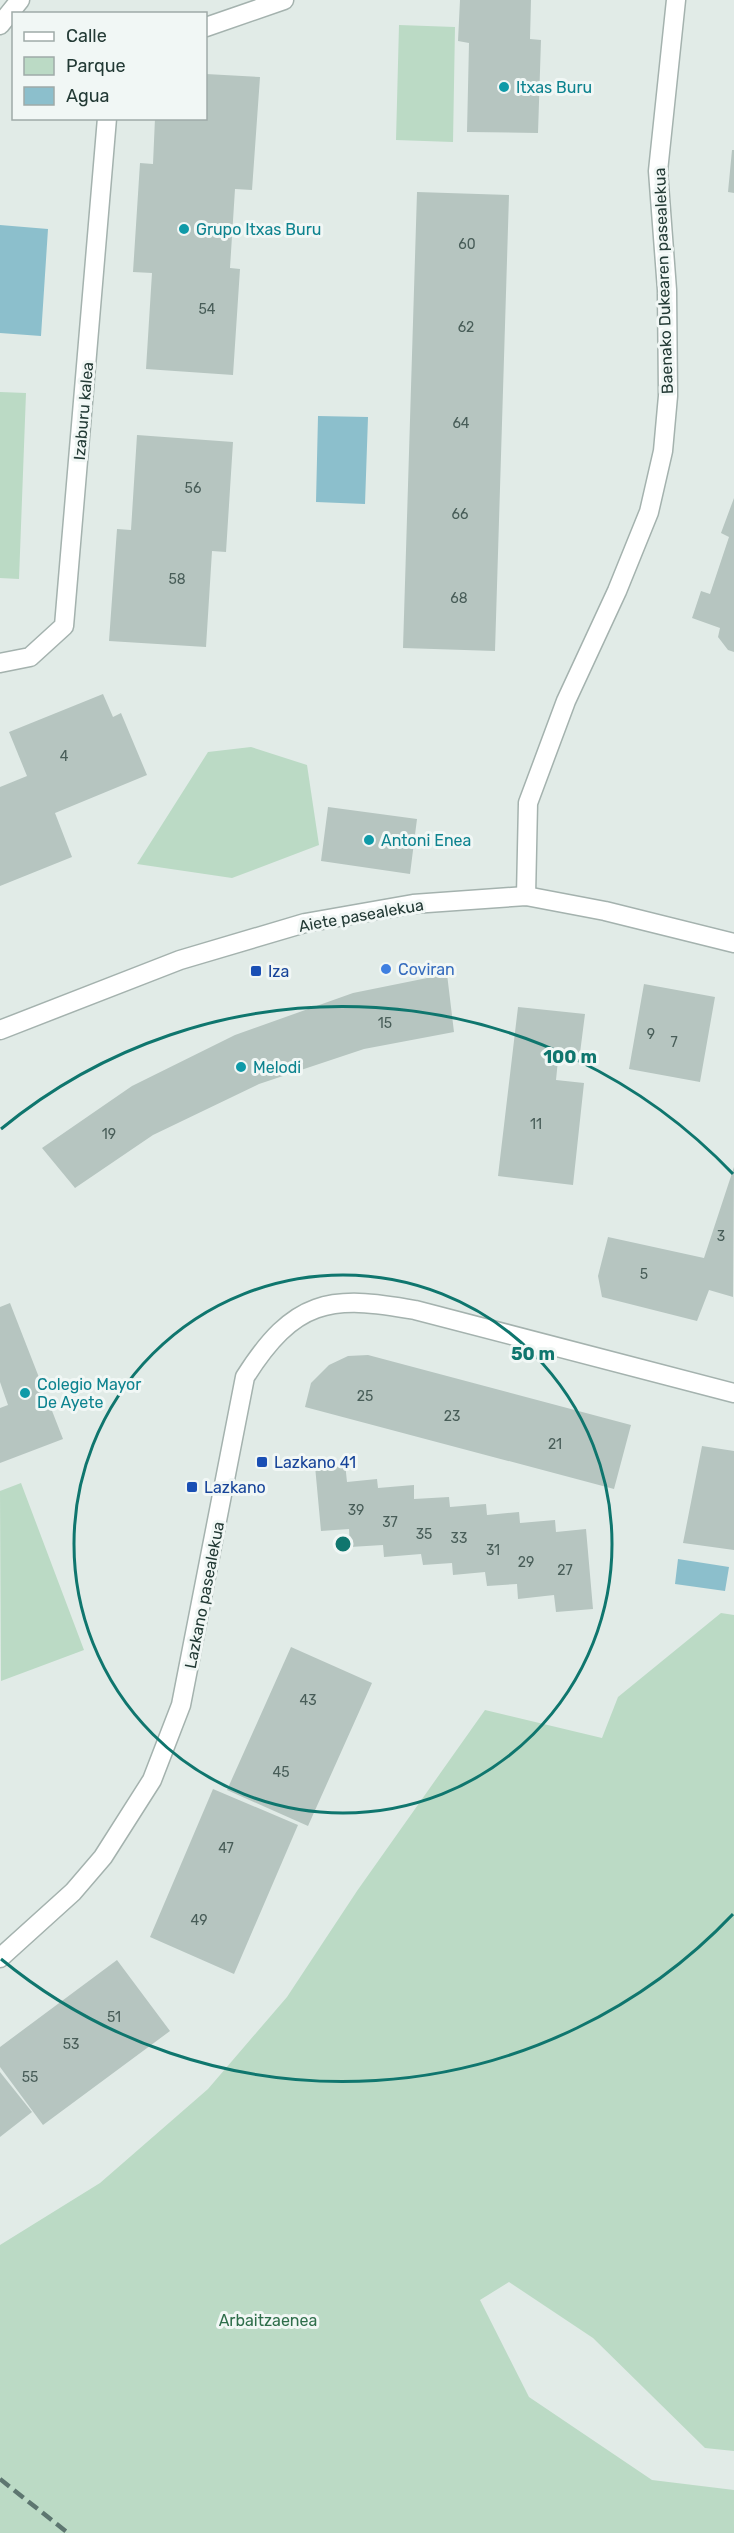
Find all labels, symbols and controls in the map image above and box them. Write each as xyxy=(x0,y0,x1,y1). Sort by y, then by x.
legend xyxy=(12,12,207,120)
text: Calle xyxy=(66,25,107,47)
text: Parque xyxy=(66,55,126,77)
place label: Itxas Buru xyxy=(516,78,592,97)
marker: Itxas Buru xyxy=(497,80,511,94)
text: Agua xyxy=(66,85,109,107)
street label: Baenako Dukearen pasealekua xyxy=(650,167,677,395)
place label: Grupo Itxas Buru xyxy=(196,220,321,239)
marker: Grupo Itxas Buru xyxy=(177,222,191,236)
house number: 60 xyxy=(458,236,476,253)
house number: 54 xyxy=(198,301,216,318)
house number: 62 xyxy=(458,319,474,336)
street label: Izaburu kalea xyxy=(70,361,97,461)
house number: 64 xyxy=(452,415,470,432)
house number: 56 xyxy=(185,480,201,497)
house number: 66 xyxy=(452,506,468,523)
house number: 58 xyxy=(168,571,186,588)
house number: 68 xyxy=(450,590,468,607)
house number: 4 xyxy=(60,748,69,765)
place label: Antoni Enea xyxy=(381,831,471,850)
marker: Antoni Enea xyxy=(362,833,376,847)
street label: Aiete pasealekua xyxy=(297,895,425,936)
place label: Coviran xyxy=(398,960,455,979)
place label: Iza xyxy=(268,962,289,981)
marker: Coviran xyxy=(379,962,393,976)
marker: Iza xyxy=(249,964,263,978)
house number: 15 xyxy=(378,1015,392,1032)
house number: 9 xyxy=(647,1026,655,1043)
house number: 7 xyxy=(670,1034,678,1051)
text: 100 m xyxy=(543,1046,597,1068)
place label: Melodi xyxy=(253,1058,301,1077)
marker: Melodi xyxy=(234,1060,248,1074)
house number: 11 xyxy=(530,1116,542,1133)
house number: 19 xyxy=(102,1126,116,1143)
house number: 3 xyxy=(717,1228,725,1245)
house number: 5 xyxy=(640,1266,648,1283)
text: 50 m xyxy=(511,1343,555,1365)
place label: Colegio Mayor De Ayete xyxy=(37,1375,141,1412)
marker: Colegio Mayor De Ayete xyxy=(18,1386,32,1400)
house number: 25 xyxy=(357,1388,373,1405)
house number: 23 xyxy=(444,1408,460,1425)
house number: 21 xyxy=(548,1436,562,1453)
place label: Lazkano 41 xyxy=(274,1453,356,1472)
marker: Lazkano 41 xyxy=(255,1455,269,1469)
place label: Lazkano xyxy=(204,1478,266,1497)
marker: Lazkano xyxy=(185,1480,199,1494)
house number: 39 xyxy=(348,1502,364,1519)
house number: 37 xyxy=(382,1514,398,1531)
street label: Lazkano pasealekua xyxy=(181,1520,228,1670)
house number: 35 xyxy=(416,1526,432,1543)
house number: 33 xyxy=(451,1530,467,1547)
centre of rings xyxy=(333,1534,353,1554)
house number: 31 xyxy=(486,1542,500,1559)
house number: 29 xyxy=(518,1554,534,1571)
house number: 27 xyxy=(557,1562,573,1579)
house number: 43 xyxy=(299,1692,317,1709)
house number: 45 xyxy=(272,1764,290,1781)
house number: 47 xyxy=(218,1840,234,1857)
house number: 49 xyxy=(191,1912,207,1929)
house number: 51 xyxy=(107,2009,121,2026)
house number: 53 xyxy=(63,2036,79,2053)
house number: 55 xyxy=(22,2069,38,2086)
park label: Arbaitzaenea xyxy=(219,2311,317,2330)

